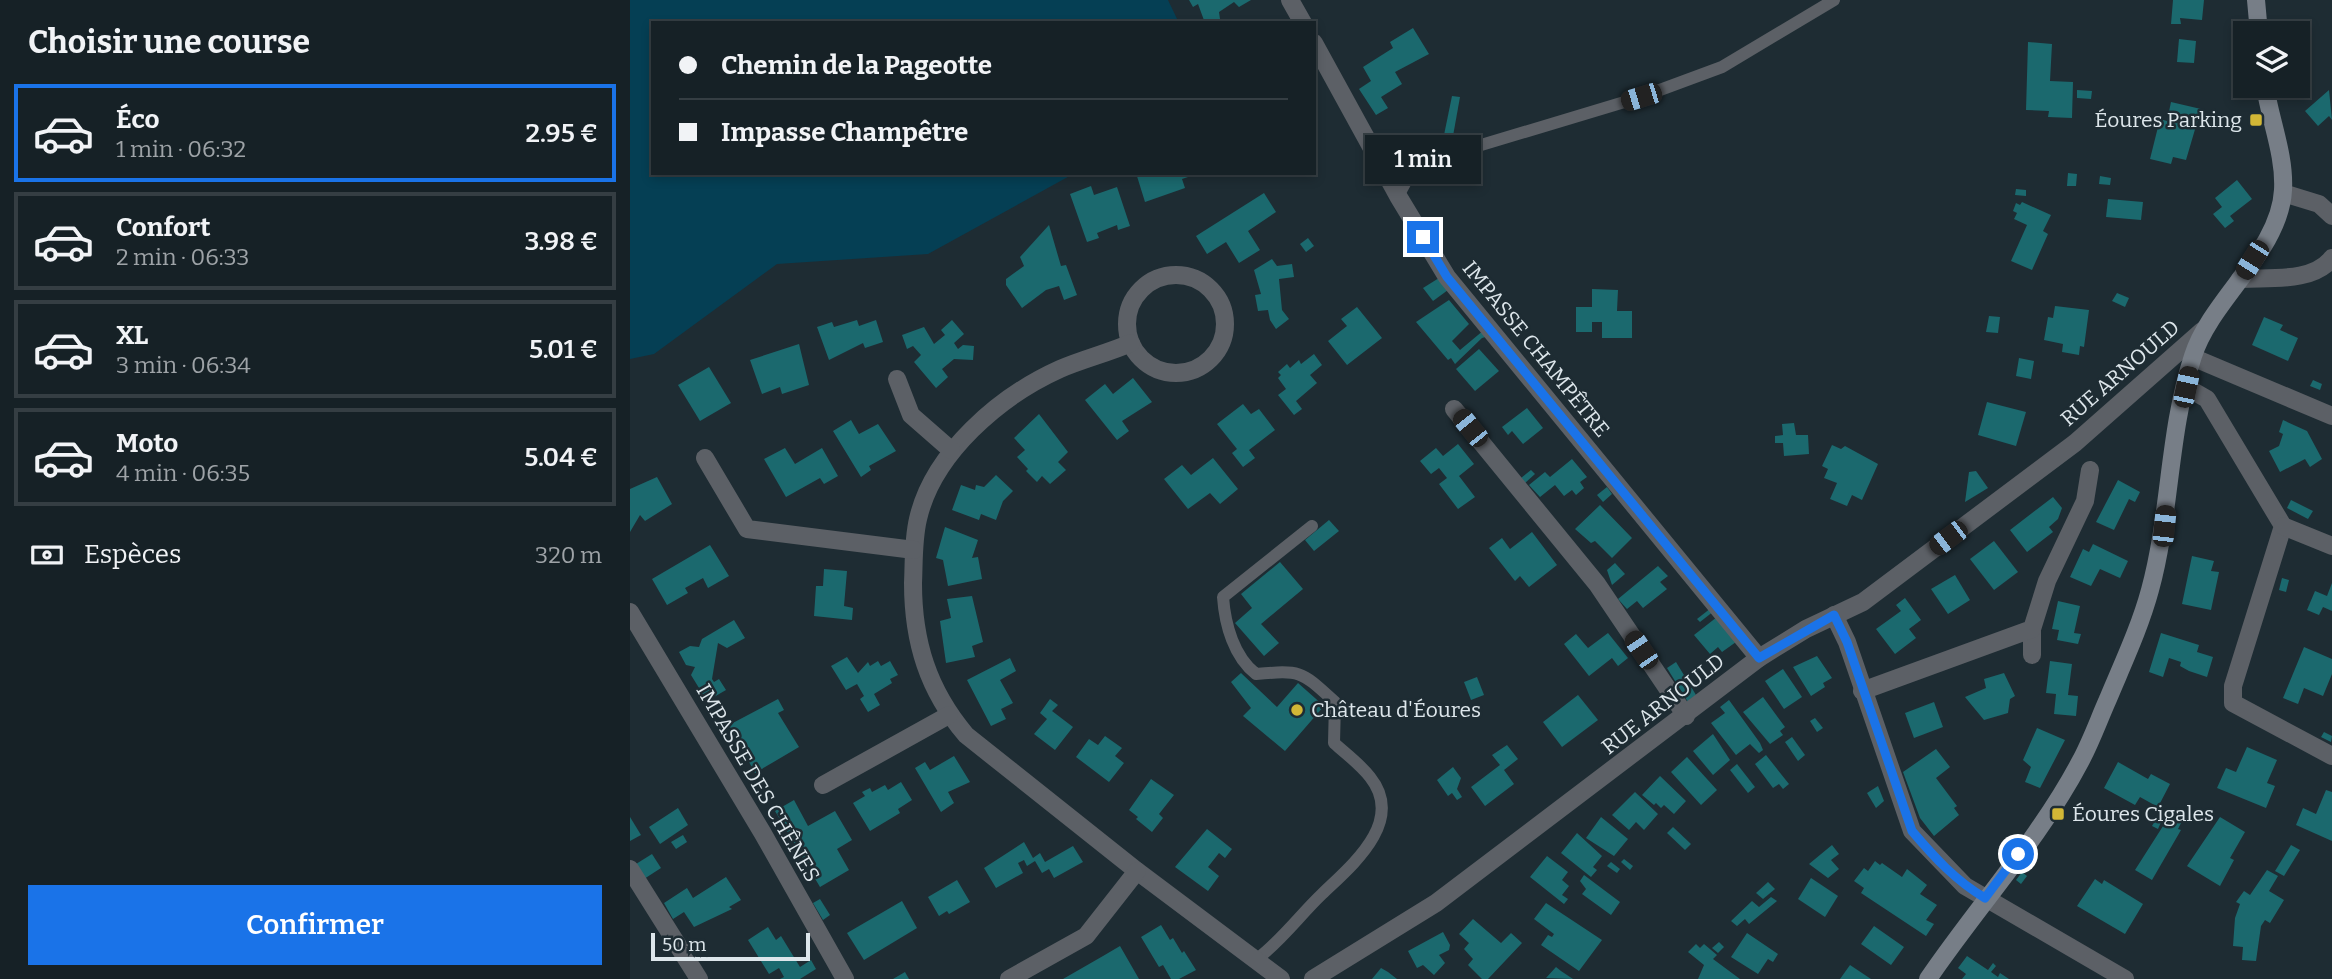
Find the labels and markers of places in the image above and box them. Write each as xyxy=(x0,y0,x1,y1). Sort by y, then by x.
place label: Éoures Parking xyxy=(2094,107,2242,133)
marker: Éoures Parking xyxy=(2248,112,2264,128)
place label: Château d'Éoures xyxy=(1311,697,1481,723)
marker: Château d'Éoures xyxy=(1289,702,1305,718)
place label: Éoures Cigales xyxy=(2072,801,2214,827)
marker: Éoures Cigales xyxy=(2050,806,2066,822)

